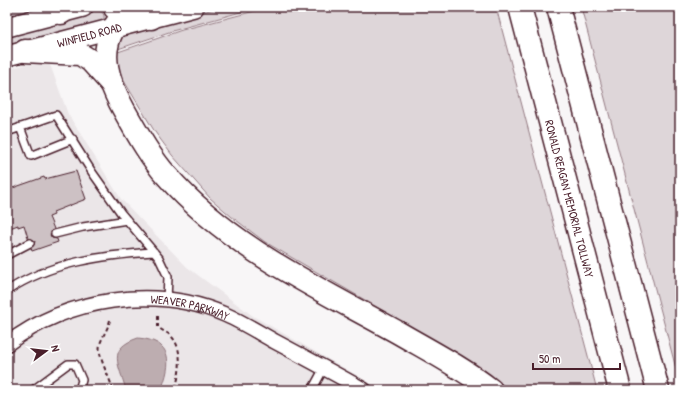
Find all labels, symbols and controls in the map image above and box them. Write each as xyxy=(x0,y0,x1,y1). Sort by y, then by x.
street label: WINFIELD ROAD xyxy=(55,18,124,51)
street label: RONALD REAGAN MEMORIAL TOLLWAY xyxy=(541,118,599,280)
street label: WEAVER PARKWAY xyxy=(150,290,233,324)
north arrow xyxy=(26,331,66,371)
text: N xyxy=(48,344,63,353)
scale bar xyxy=(533,345,620,371)
text: 50 m xyxy=(539,350,560,367)

